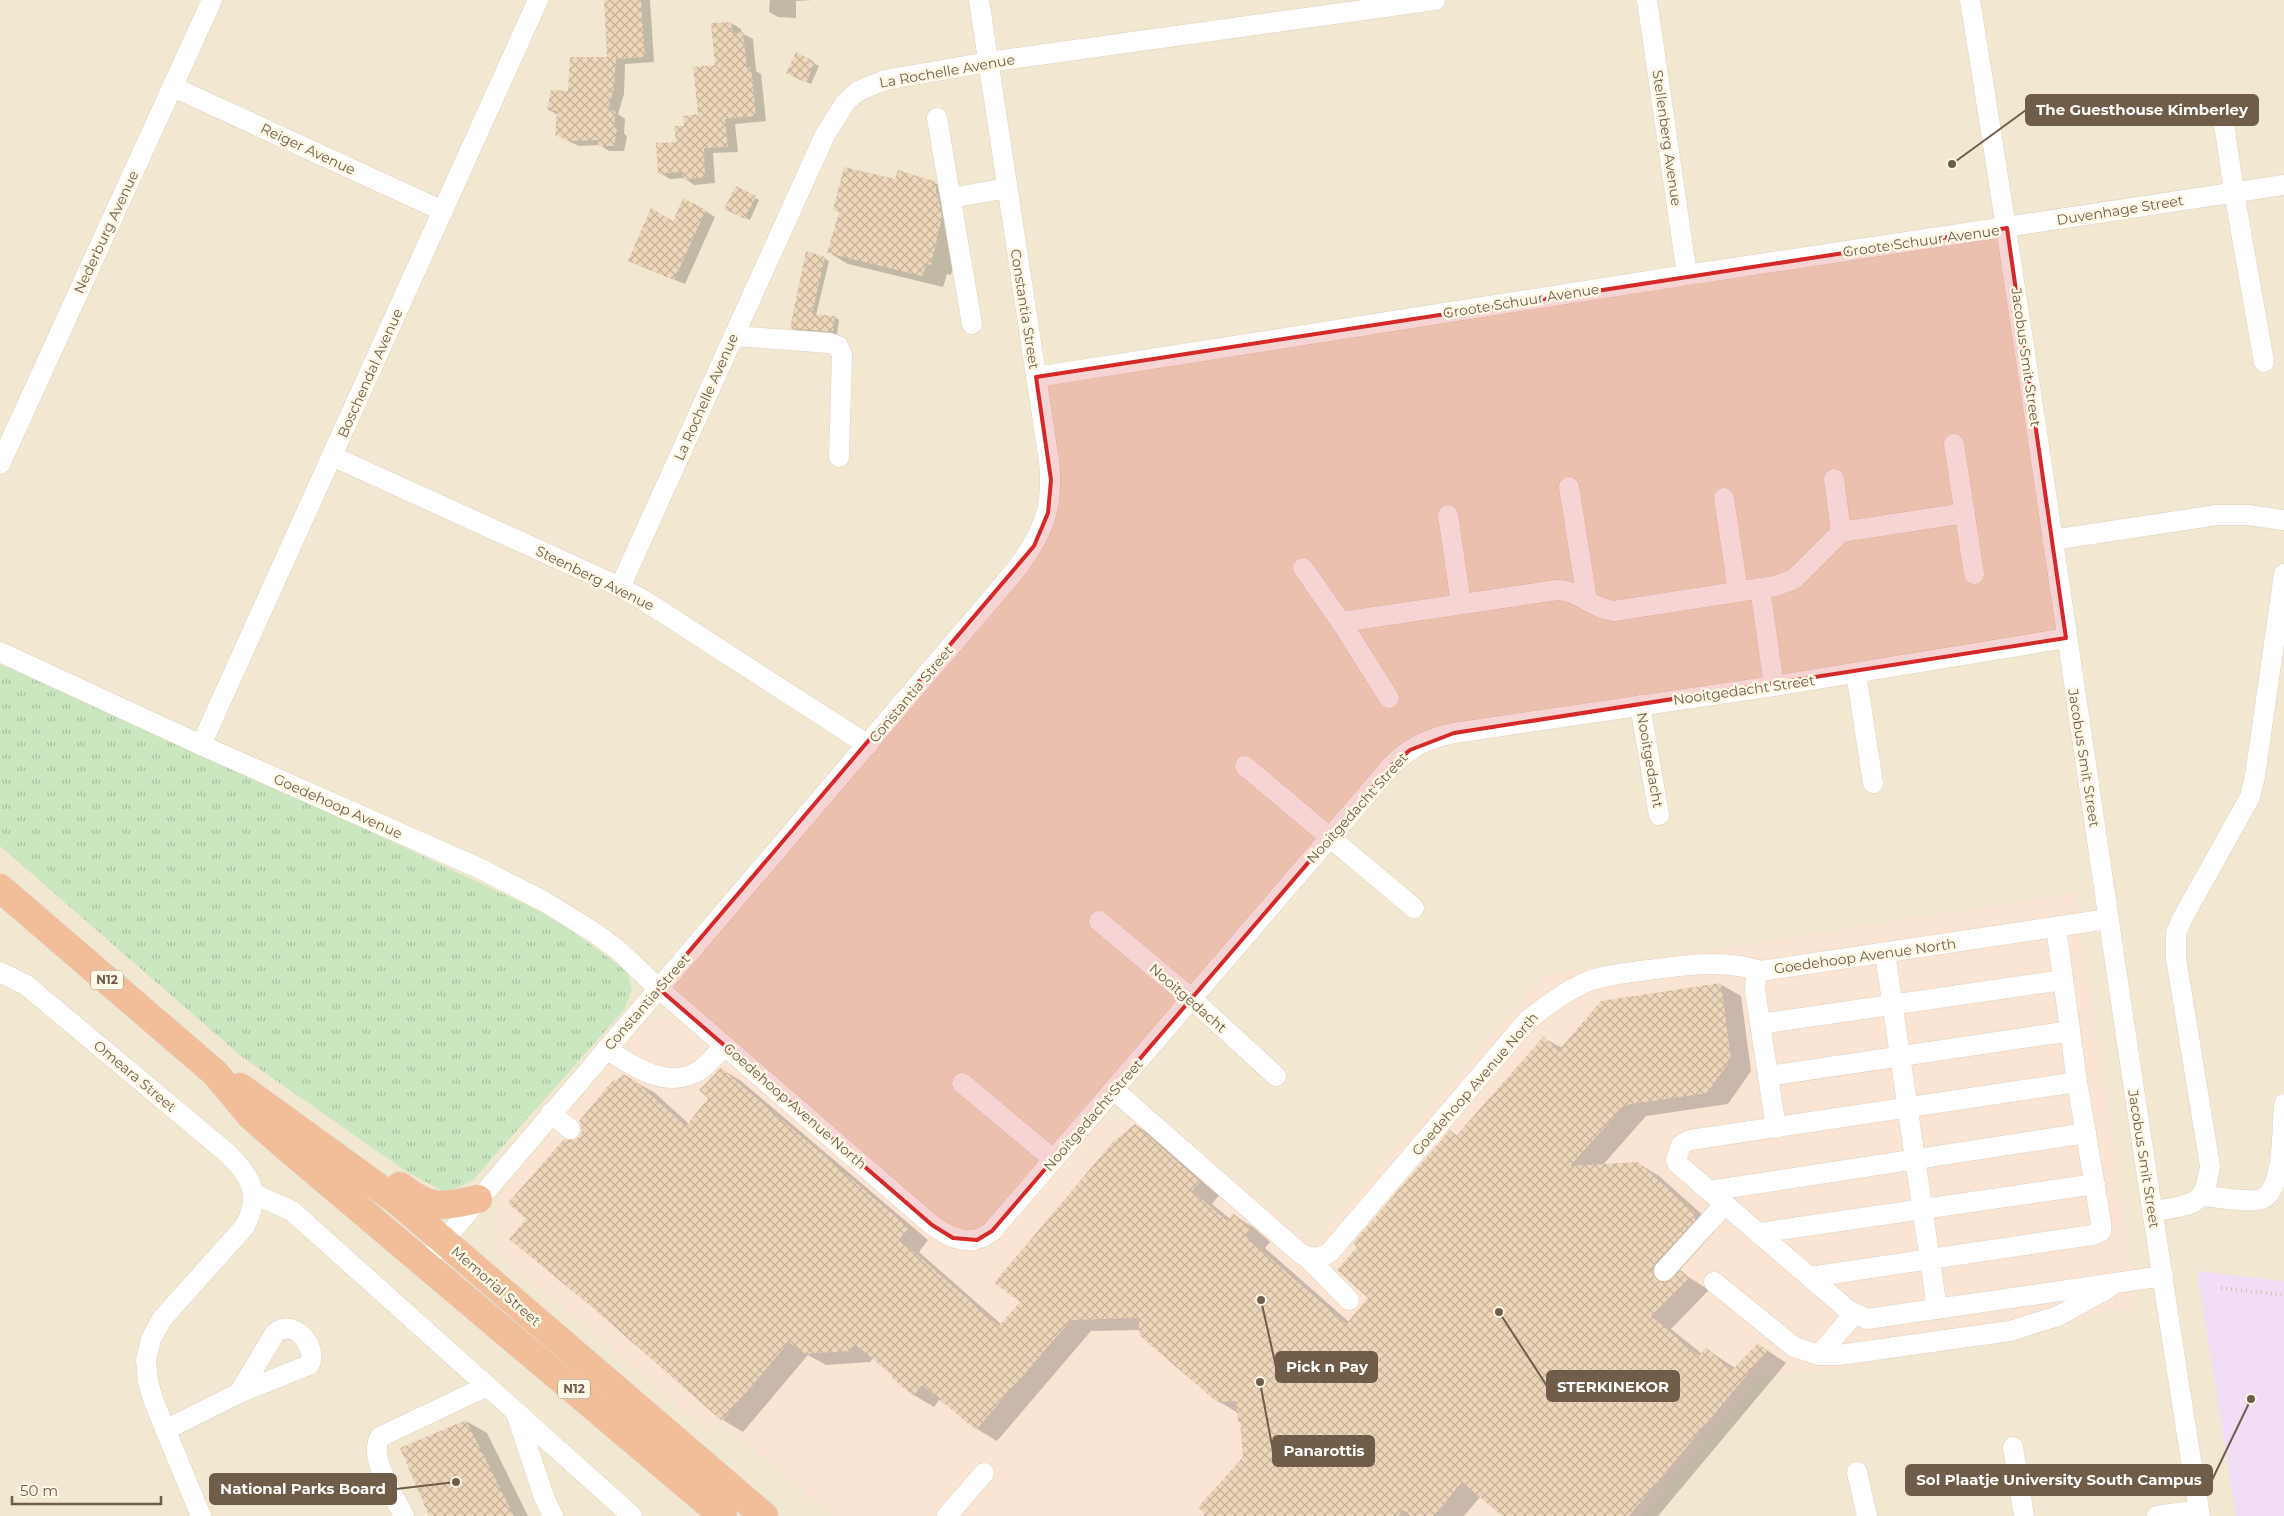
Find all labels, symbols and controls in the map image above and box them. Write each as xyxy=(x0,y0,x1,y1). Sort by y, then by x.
street label: La Rochelle Avenue xyxy=(878,50,1016,92)
street label: Stellenberg Avenue xyxy=(1649,69,1685,207)
callout: The Guesthouse Kimberley xyxy=(2026,95,2258,125)
text: The Guesthouse Kimberley xyxy=(2036,100,2249,119)
street label: Reiger Avenue xyxy=(258,119,358,179)
street label: Nederburg Avenue xyxy=(70,168,142,296)
street label: Duvenhage Street xyxy=(2055,191,2185,229)
street label: Groote Schuur Avenue xyxy=(1841,221,2001,261)
street label: Constantia Street xyxy=(1007,248,1043,371)
street label: Groote Schuur Avenue xyxy=(1441,280,1601,322)
street label: Jacobus Smit Street xyxy=(2007,285,2045,428)
street label: Boschendal Avenue xyxy=(333,306,407,440)
street label: La Rochelle Avenue xyxy=(670,331,742,463)
street label: Steenberg Avenue xyxy=(533,541,657,615)
street label: Constantia Street xyxy=(865,641,957,746)
street label: Nooitgedacht Street xyxy=(1672,671,1816,709)
street label: Jacobus Smit Street xyxy=(2064,686,2104,829)
street label: Nooitgedacht xyxy=(1633,711,1667,809)
street label: Nooitgedacht Street xyxy=(1303,749,1412,867)
street label: Goedehoop Avenue xyxy=(271,770,405,842)
street label: Goedehoop Avenue North xyxy=(1773,934,1957,978)
street label: Constantia Street xyxy=(600,950,694,1054)
street label: Nooitgedacht xyxy=(1146,959,1231,1037)
road number: N12 xyxy=(91,970,123,990)
street label: Goedehoop Avenue North xyxy=(1408,1009,1542,1159)
street label: Omeara Street xyxy=(90,1036,180,1116)
street label: Goedehoop Avenue North xyxy=(720,1039,870,1173)
street label: Nooitgedacht Street xyxy=(1039,1055,1147,1175)
street label: Jacobus Smit Street xyxy=(2124,1087,2164,1230)
street label: Memorial Street xyxy=(448,1242,545,1330)
callout: Pick n Pay xyxy=(1276,1352,1377,1382)
text: Pick n Pay xyxy=(1286,1357,1369,1376)
callout: STERKINEKOR xyxy=(1547,1371,1679,1401)
text: STERKINEKOR xyxy=(1557,1377,1669,1396)
road number: N12 xyxy=(558,1380,590,1398)
callout: Panarottis xyxy=(1273,1436,1374,1466)
text: Panarottis xyxy=(1283,1441,1365,1460)
callout: Sol Plaatje University South Campus xyxy=(1906,1465,2212,1495)
text: Sol Plaatje University South Campus xyxy=(1916,1470,2202,1489)
scale bar xyxy=(12,1474,161,1506)
callout: National Parks Board xyxy=(210,1474,396,1504)
text: National Parks Board xyxy=(220,1479,386,1498)
text: 50 m xyxy=(20,1481,58,1500)

